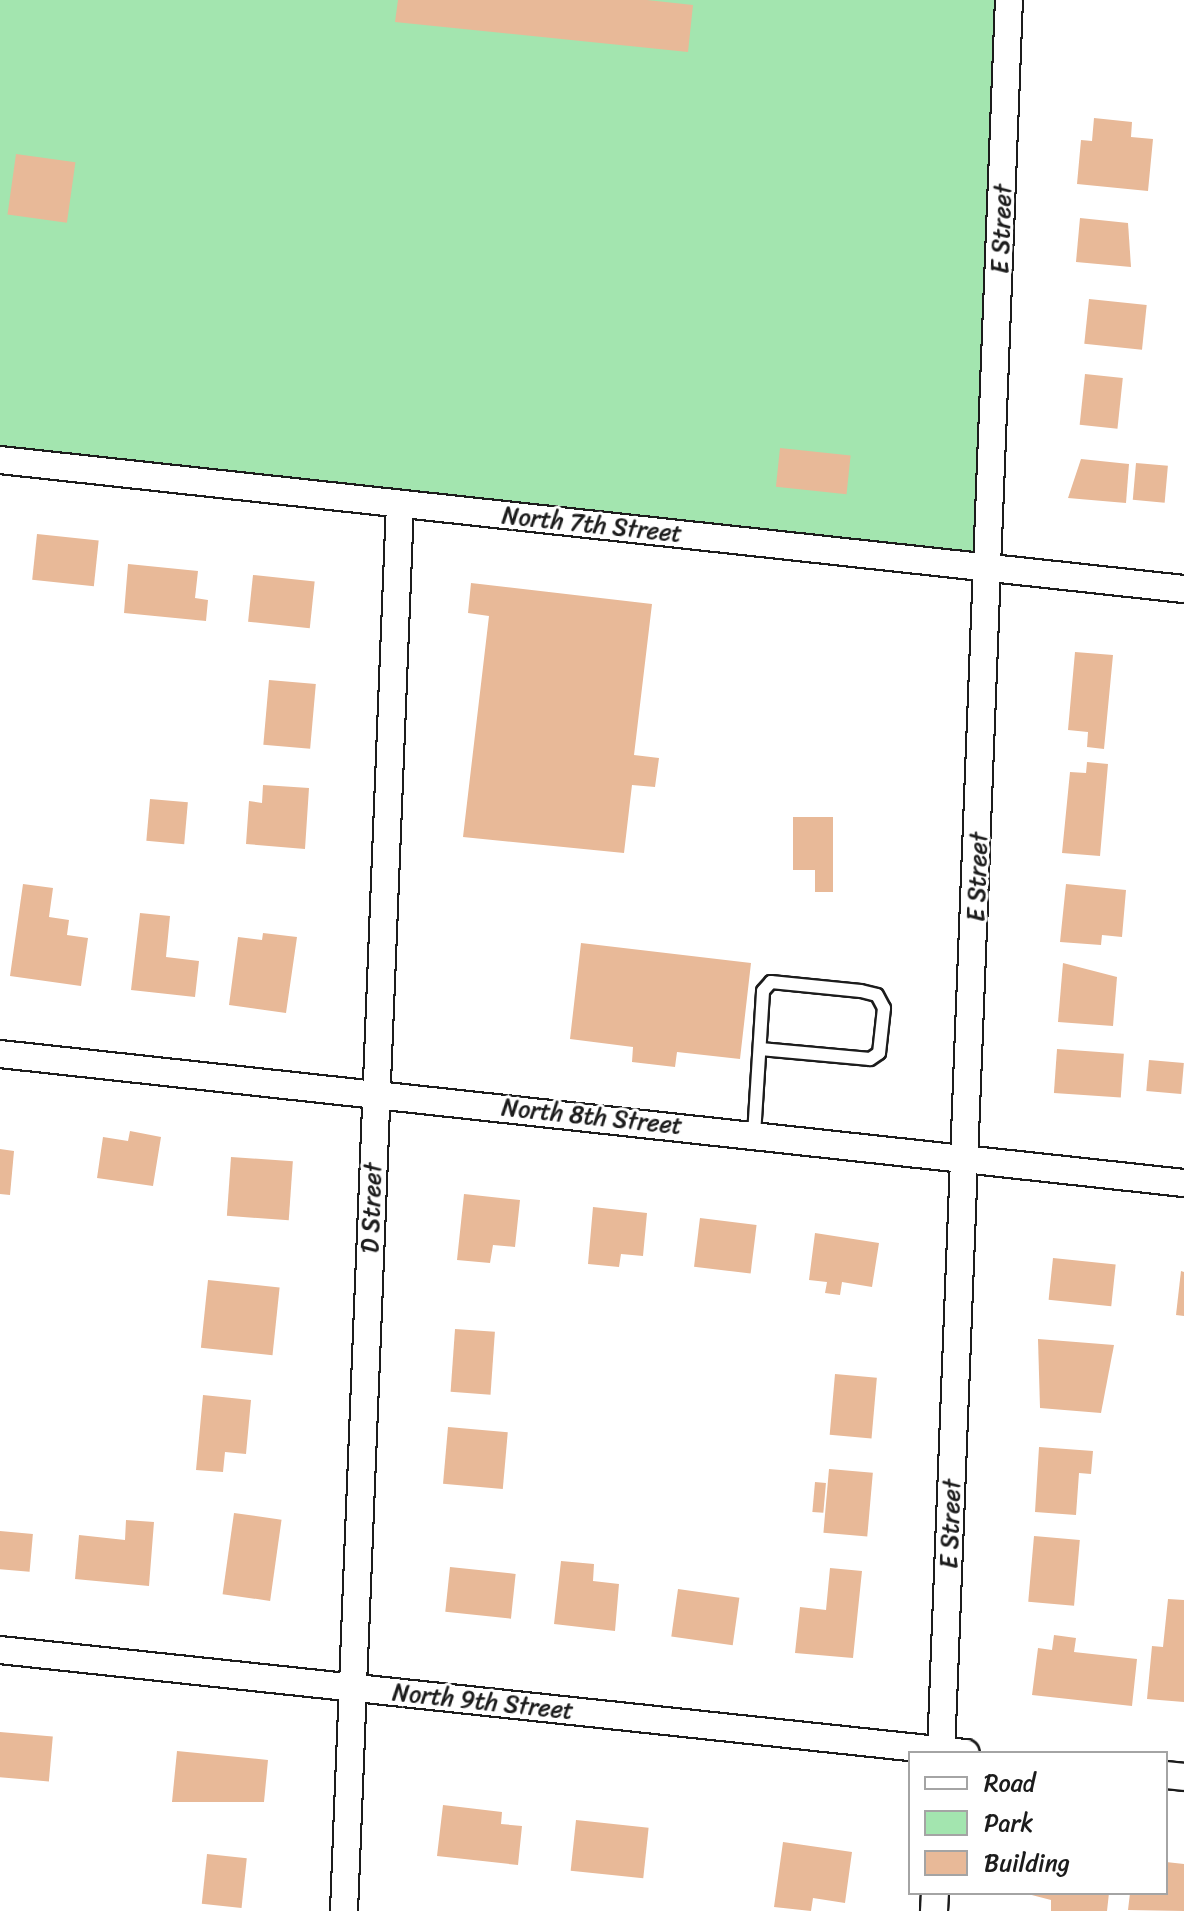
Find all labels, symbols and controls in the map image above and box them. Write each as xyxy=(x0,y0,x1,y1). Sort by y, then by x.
street label: E Street xyxy=(986,184,1018,274)
street label: North 7th Street xyxy=(501,501,683,549)
street label: E Street xyxy=(962,832,994,922)
street label: North 8th Street xyxy=(500,1093,684,1141)
street label: D Street xyxy=(356,1162,388,1254)
street label: E Street xyxy=(935,1479,967,1569)
street label: North 9th Street xyxy=(391,1678,575,1726)
legend xyxy=(908,1751,1168,1895)
text: Road xyxy=(984,1762,1035,1804)
text: Park xyxy=(984,1802,1033,1844)
text: Building xyxy=(984,1842,1070,1884)

